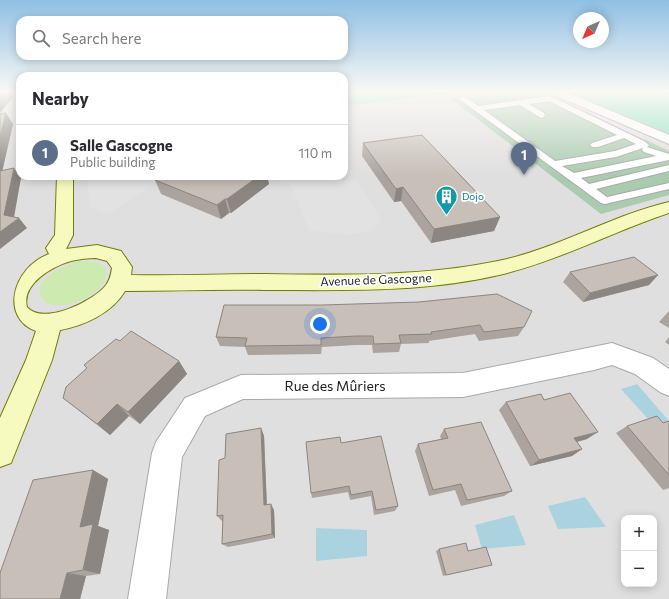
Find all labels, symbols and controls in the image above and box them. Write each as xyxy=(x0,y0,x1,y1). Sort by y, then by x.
north arrow xyxy=(573,12,609,48)
search box xyxy=(16,16,348,60)
icon: search xyxy=(30,27,52,49)
text: Search here xyxy=(62,29,141,47)
text: Nearby xyxy=(32,88,89,109)
text: Salle Gascogne xyxy=(70,136,173,154)
pin: 1 xyxy=(511,142,537,175)
text: 1 xyxy=(42,145,48,161)
text: 110 m xyxy=(299,145,332,161)
text: Public building xyxy=(70,154,156,170)
building icon: Dojo xyxy=(433,183,459,216)
place label: Dojo xyxy=(462,190,484,202)
street label: Avenue de Gascogne xyxy=(320,270,432,288)
your location xyxy=(310,314,330,334)
street label: Rue des Mûriers xyxy=(284,377,386,394)
map controls xyxy=(621,515,657,587)
button: + xyxy=(621,515,657,551)
button: − xyxy=(621,551,657,587)

